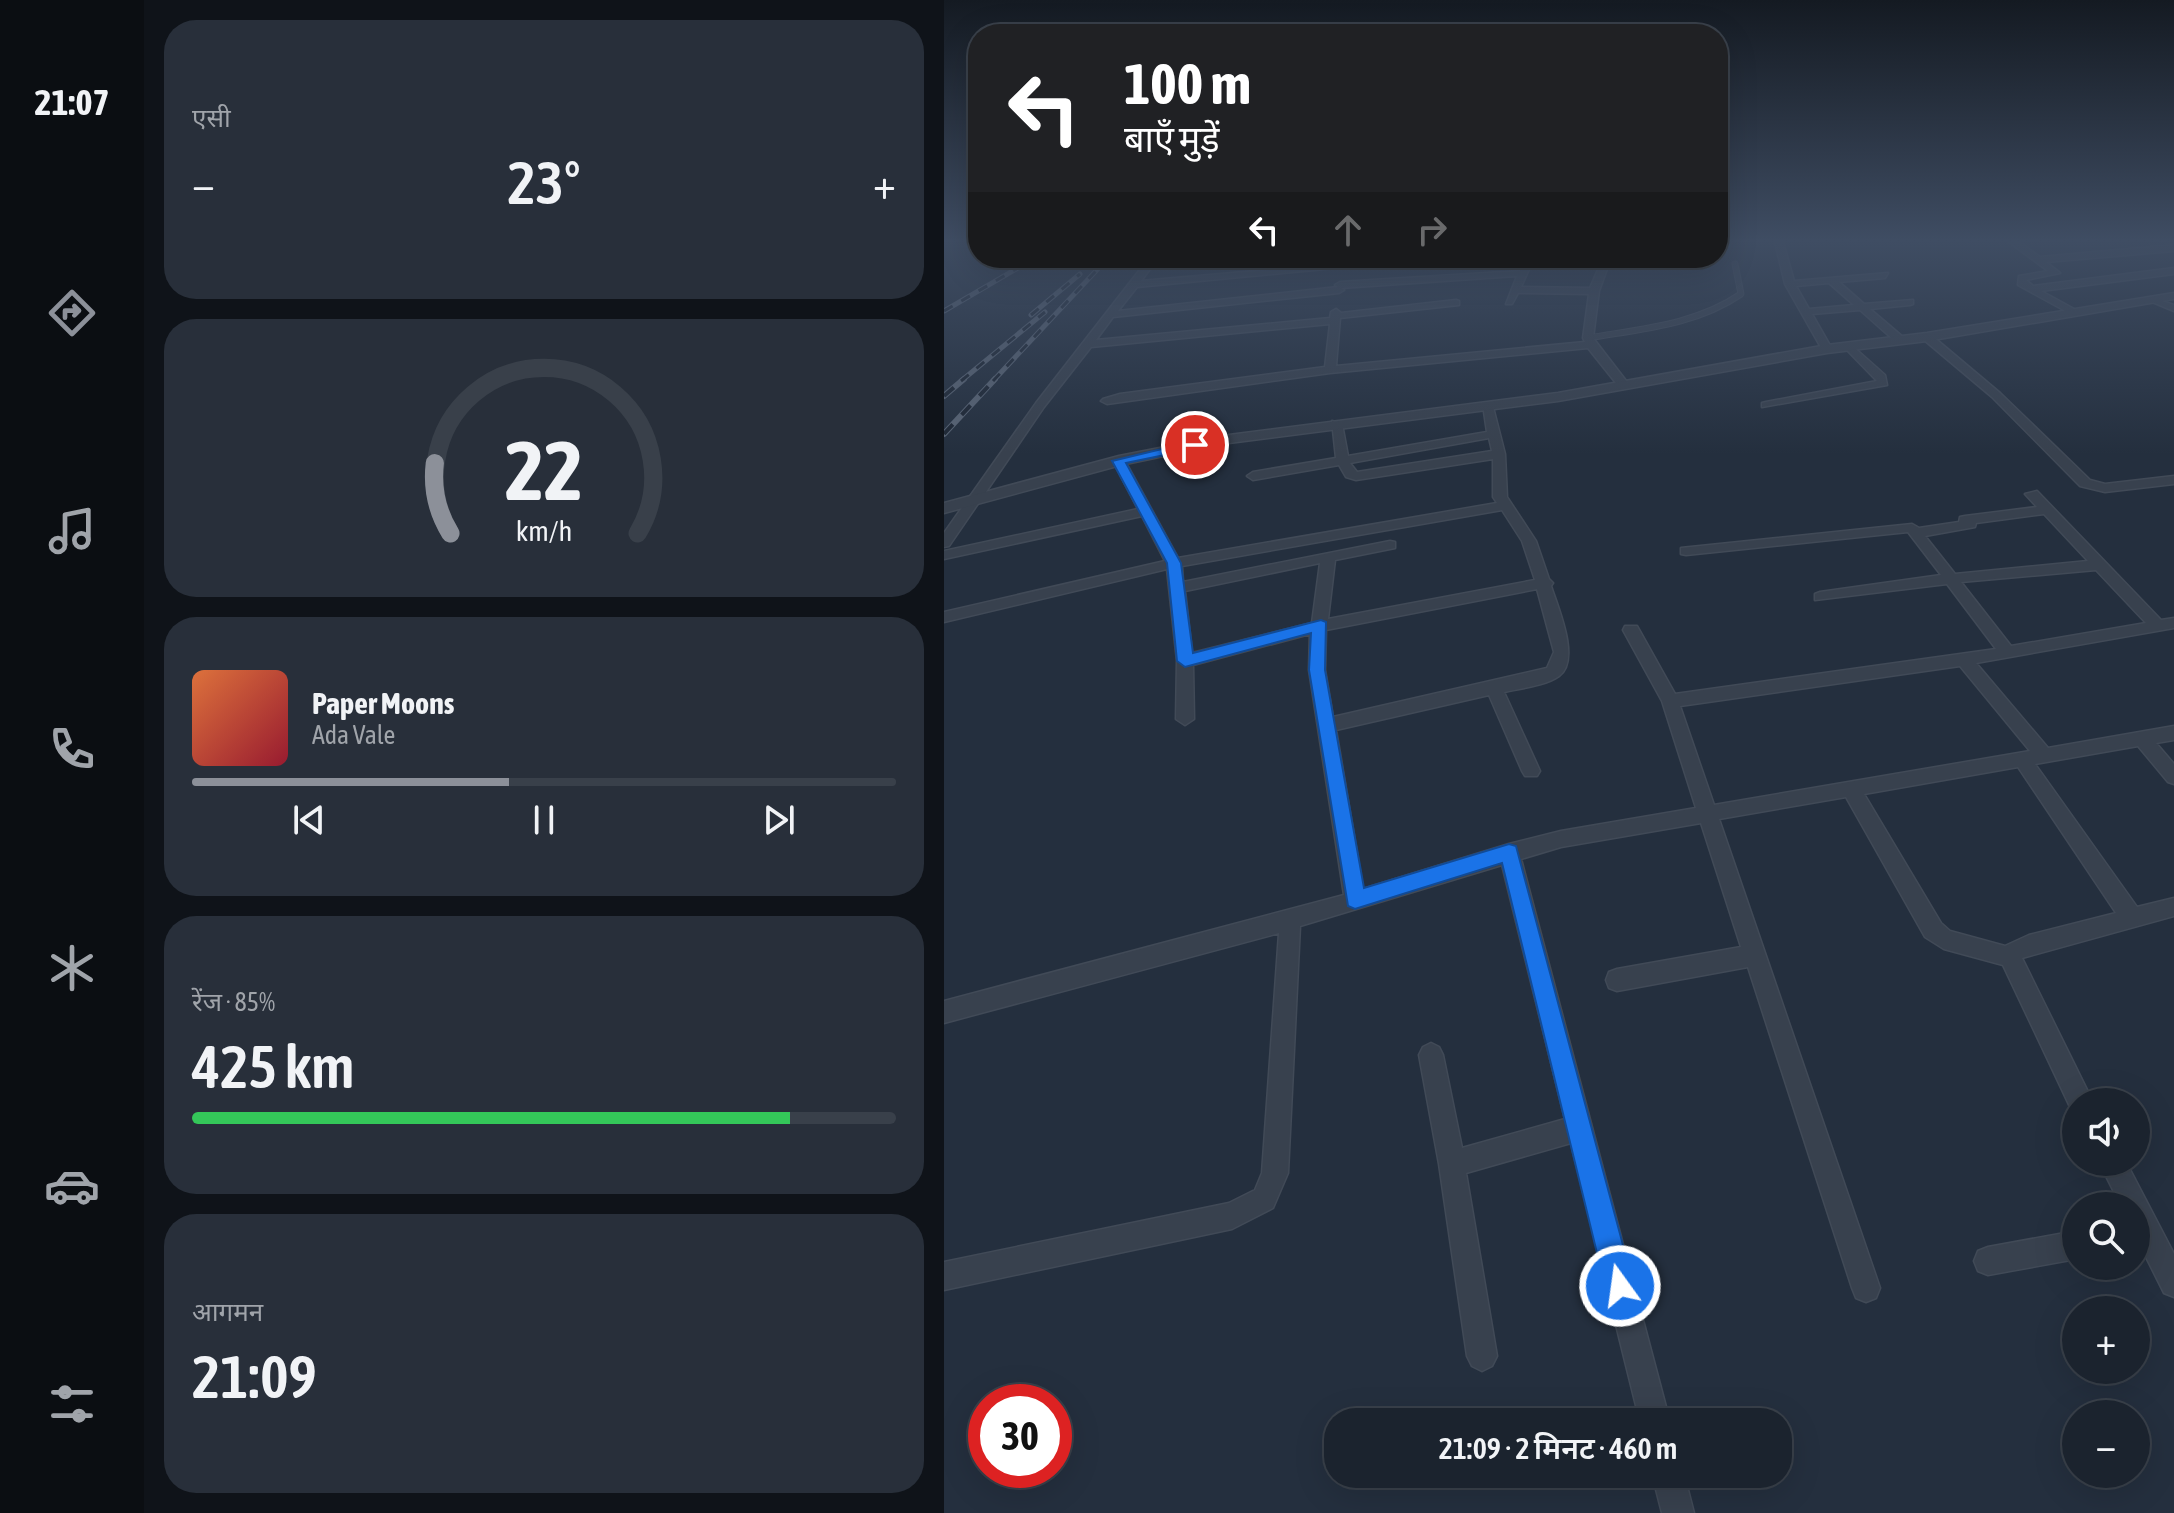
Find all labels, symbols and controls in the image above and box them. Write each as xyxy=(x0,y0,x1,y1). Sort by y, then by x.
text: 100 m xyxy=(1124,52,1251,116)
icon: left xyxy=(992,56,1096,160)
text: 21:07 xyxy=(35,81,109,123)
text: एसी xyxy=(192,103,231,133)
text: बाएँ मुड़ें xyxy=(1124,118,1220,160)
text: 23° xyxy=(508,148,580,217)
text: − xyxy=(192,158,215,208)
text: + xyxy=(873,158,896,208)
icon: left xyxy=(1242,208,1286,252)
icon: ahead xyxy=(1326,208,1370,252)
icon: right xyxy=(1410,208,1454,252)
icon: directions xyxy=(44,285,100,341)
pin xyxy=(1161,411,1229,479)
text: 22 xyxy=(505,421,583,517)
icon: arrive xyxy=(1173,423,1217,467)
icon: music xyxy=(44,503,100,559)
text: km/h xyxy=(516,514,572,547)
text: Paper Moons xyxy=(312,686,454,720)
text: Ada Vale xyxy=(312,720,395,750)
icon: phone xyxy=(44,721,100,777)
icon: previous xyxy=(287,798,331,842)
icon: pause xyxy=(522,798,566,842)
icon: next xyxy=(757,798,801,842)
icon: climate xyxy=(44,940,100,996)
text: रेंज · 85% xyxy=(192,987,275,1017)
text: 425 km xyxy=(192,1032,354,1101)
map controls xyxy=(2062,1088,2150,1488)
button: sound xyxy=(2062,1088,2150,1176)
icon: car xyxy=(44,1158,100,1214)
button: search xyxy=(2062,1192,2150,1280)
position arrow xyxy=(1578,1244,1662,1328)
button: + xyxy=(2062,1296,2150,1384)
text: आगमन xyxy=(192,1297,263,1327)
text: 21:09 xyxy=(192,1342,317,1411)
icon: filters xyxy=(44,1376,100,1432)
speed limit sign: 30 xyxy=(968,1384,1072,1488)
button: − xyxy=(2062,1400,2150,1488)
text: 21:09 · 2 मिनट · 460 m xyxy=(1439,1431,1677,1465)

